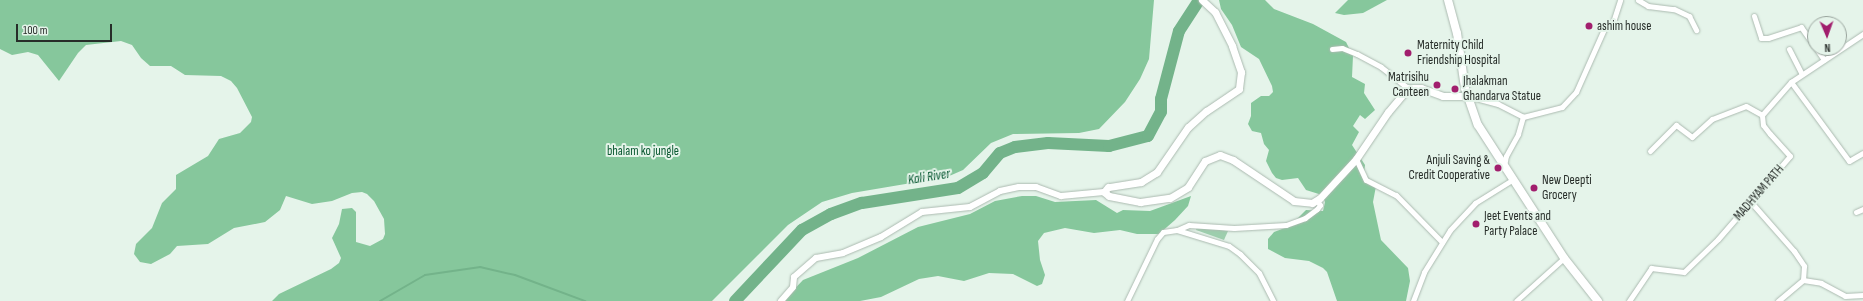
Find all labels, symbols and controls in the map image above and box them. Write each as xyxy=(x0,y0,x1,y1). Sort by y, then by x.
scale bar xyxy=(18,16,114,42)
north arrow xyxy=(1807,16,1847,56)
place label: ashim house xyxy=(1597,18,1651,34)
marker: ashim house xyxy=(1584,21,1594,31)
text: 100 m xyxy=(23,23,48,38)
place label: Maternity Child Friendship Hospital xyxy=(1417,38,1500,69)
text: N xyxy=(1824,41,1831,54)
marker: Maternity Child Friendship Hospital xyxy=(1402,47,1414,59)
place label: Matrisihu Canteen xyxy=(1388,70,1429,101)
place label: Jhalakman Ghandarva Statue xyxy=(1463,74,1541,105)
marker: Matrisihu Canteen xyxy=(1432,80,1442,90)
marker: Jhalakman Ghandarva Statue xyxy=(1450,84,1460,94)
park label: bhalam ko jungle xyxy=(607,143,679,159)
place label: Anjuli Saving & Credit Cooperative xyxy=(1408,153,1490,184)
street label: MADHYAM PATH xyxy=(1731,162,1787,224)
marker: Anjuli Saving & Credit Cooperative xyxy=(1493,163,1503,173)
water label: Kali River xyxy=(907,165,951,189)
place label: New Deepti Grocery xyxy=(1542,173,1592,204)
marker: New Deepti Grocery xyxy=(1529,183,1539,193)
place label: Jeet Events and Party Palace xyxy=(1484,209,1551,240)
marker: Jeet Events and Party Palace xyxy=(1471,219,1481,229)

